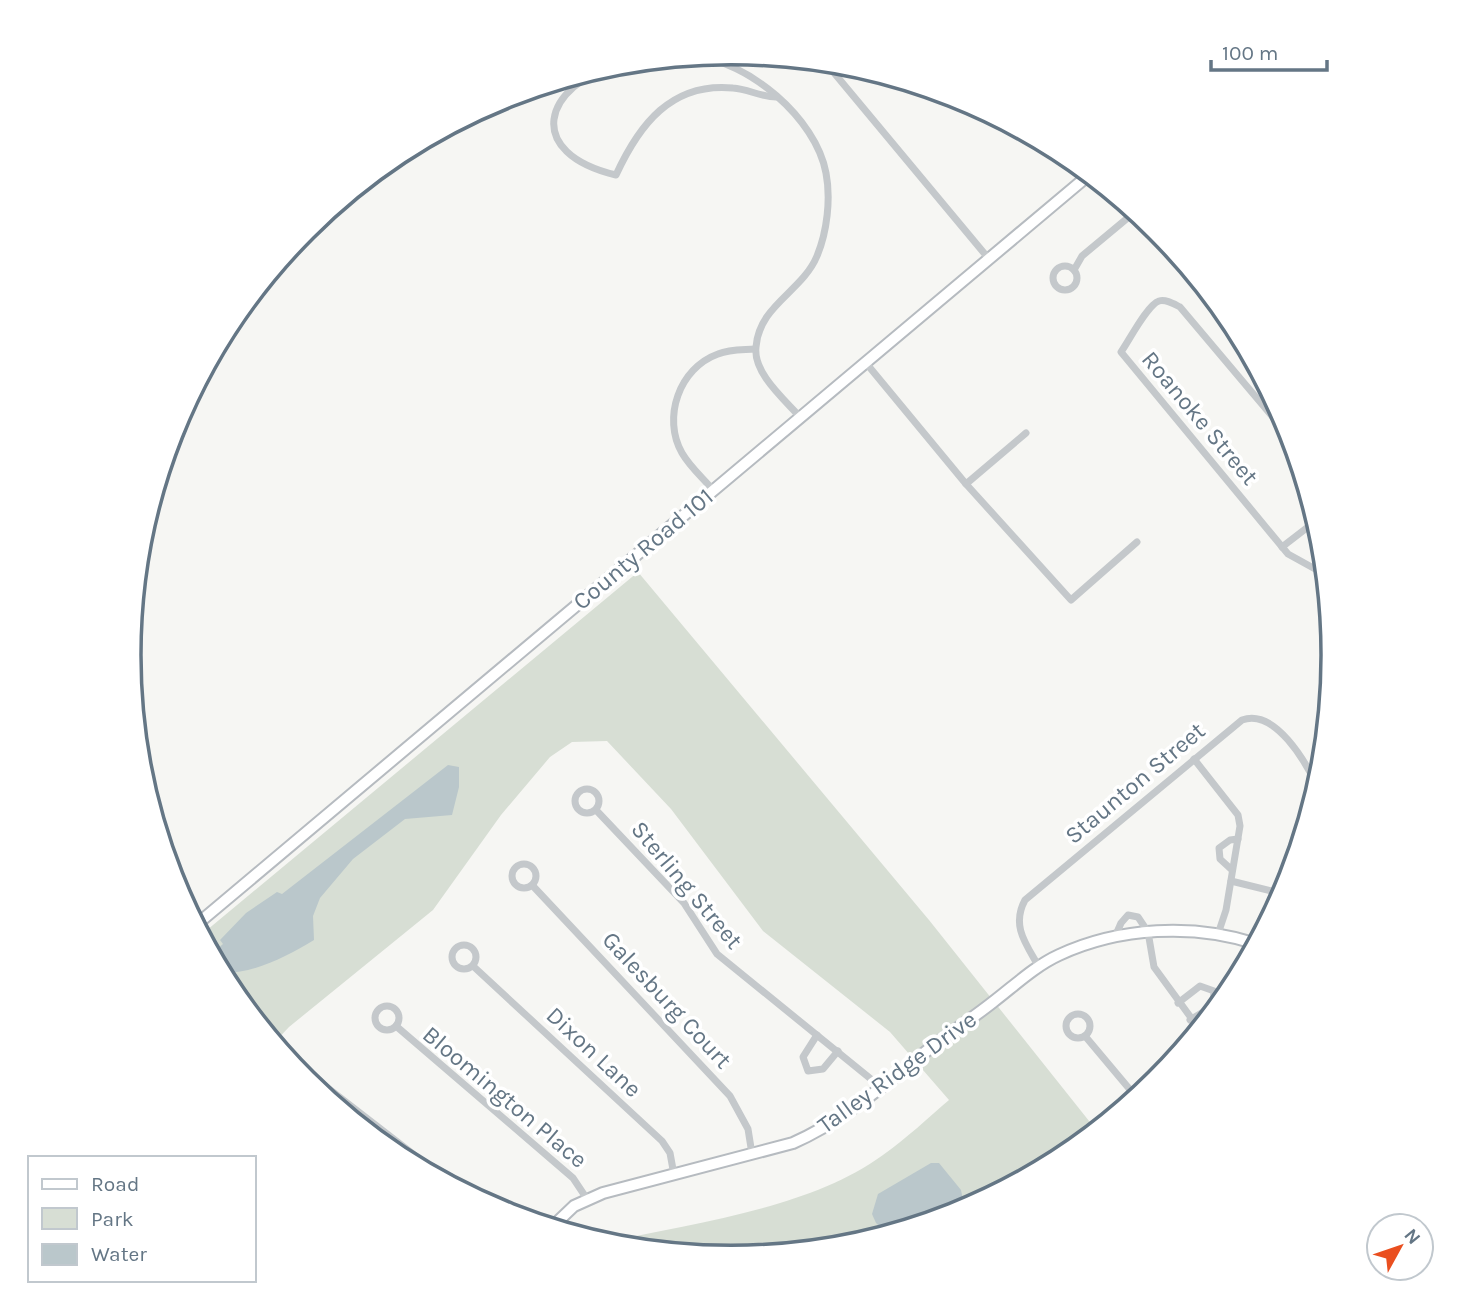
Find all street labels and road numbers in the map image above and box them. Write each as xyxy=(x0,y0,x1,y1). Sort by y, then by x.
street label: Roanoke Street xyxy=(1136,345,1264,491)
street label: County Road 101 xyxy=(567,482,719,616)
street label: Staunton Street xyxy=(1059,716,1211,850)
street label: Sterling Street xyxy=(625,815,749,955)
street label: Galesburg Court xyxy=(597,926,737,1074)
street label: Dixon Lane xyxy=(541,1001,647,1103)
street label: Talley Ridge Drive xyxy=(812,1005,982,1139)
street label: Bloomington Place xyxy=(417,1020,593,1174)

